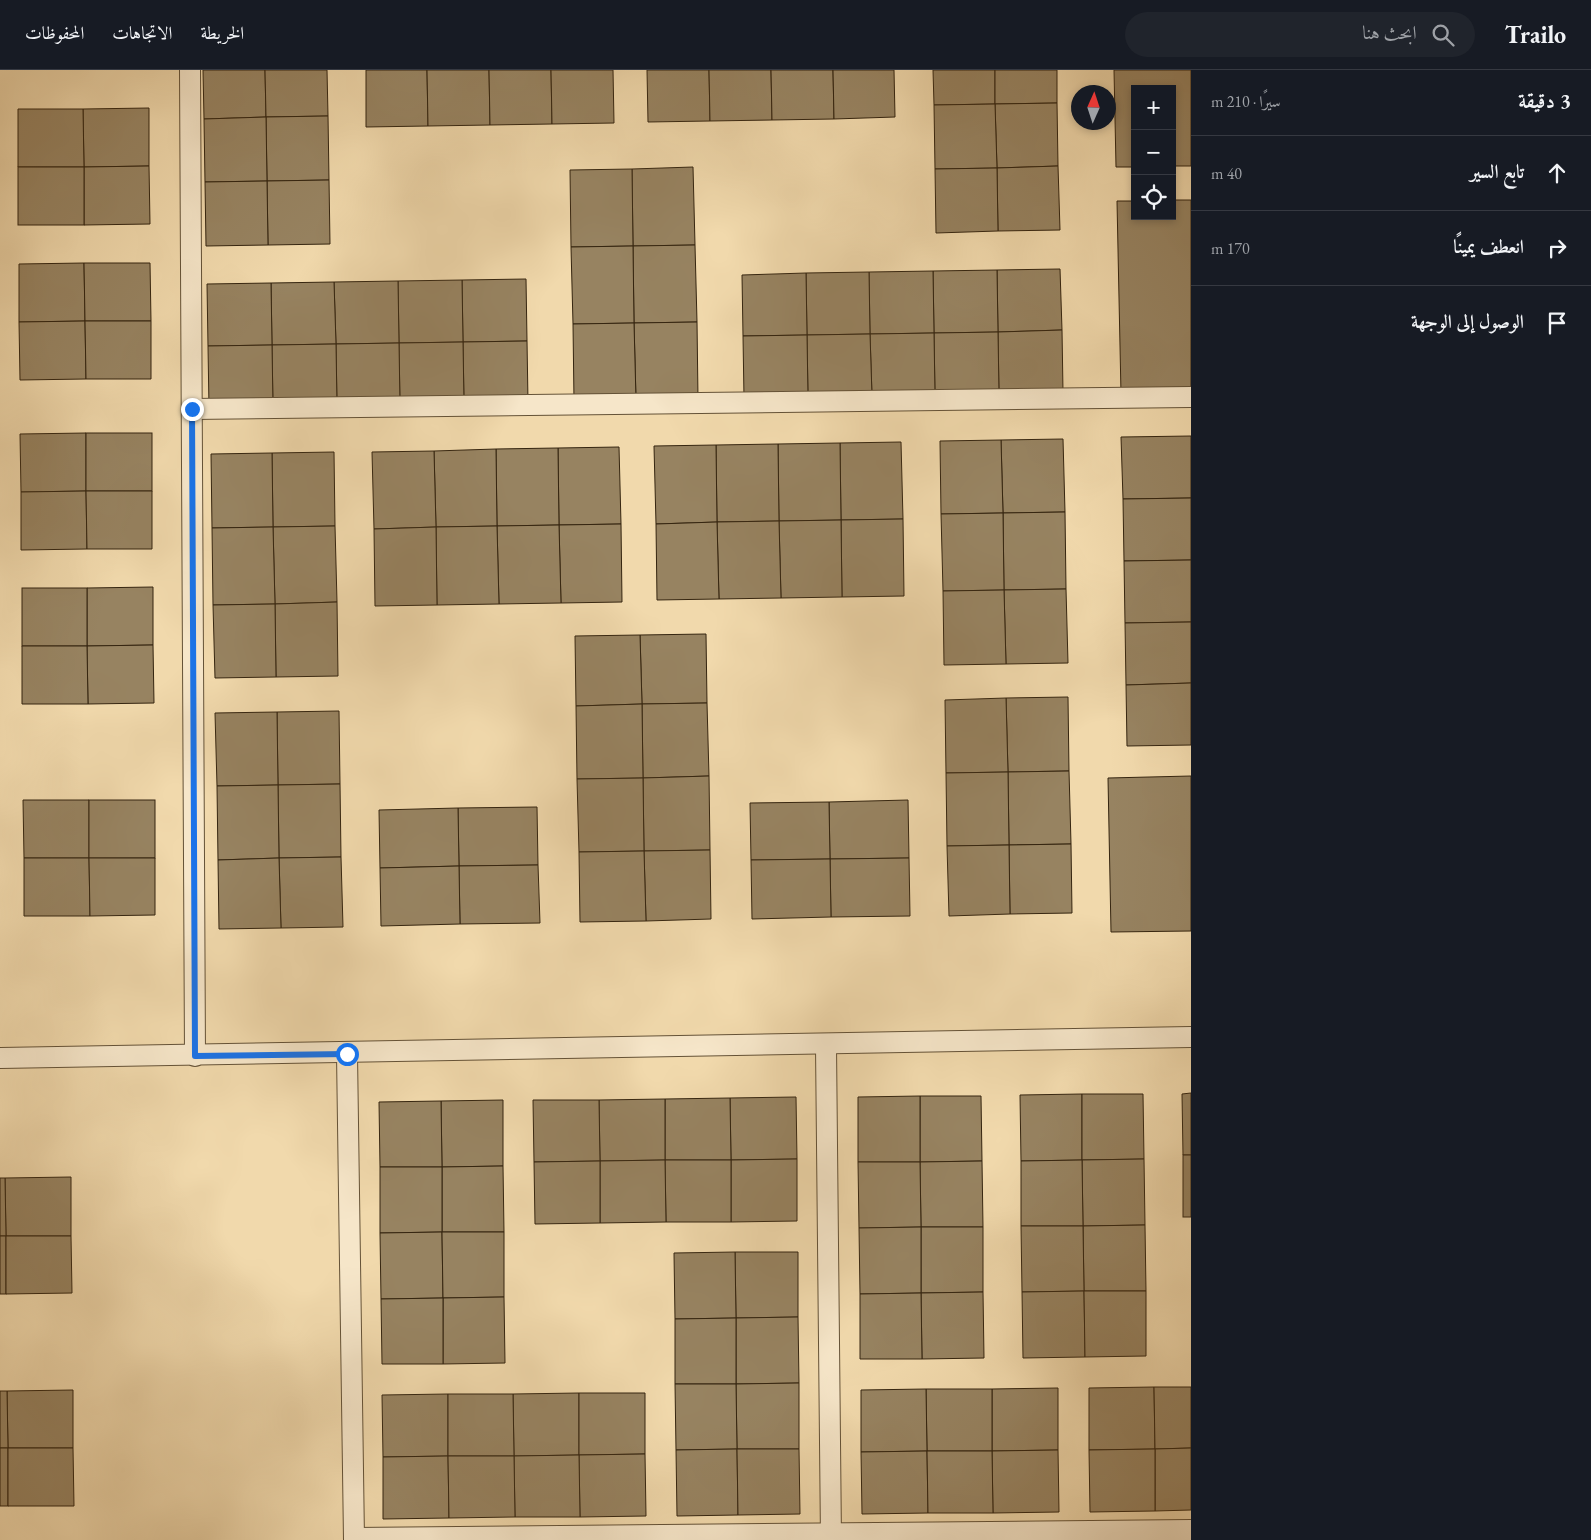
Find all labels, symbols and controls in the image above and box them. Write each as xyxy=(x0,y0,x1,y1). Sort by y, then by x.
search box xyxy=(1125,12,1475,57)
text: Trailo xyxy=(1505,19,1566,50)
text: ابحث هنا xyxy=(1362,20,1417,45)
text: المحفوظات xyxy=(25,21,84,44)
text: الاتجاهات xyxy=(112,21,172,44)
text: الخريطة xyxy=(200,21,244,44)
icon: search xyxy=(1429,21,1457,49)
north arrow xyxy=(1071,85,1116,130)
map controls xyxy=(1131,85,1176,220)
button: + xyxy=(1131,85,1176,130)
text: 3 دقيقة xyxy=(1518,87,1571,114)
text: سيرًا · 210 m xyxy=(1211,91,1281,112)
button: − xyxy=(1131,130,1176,175)
text: تابع السير xyxy=(1470,159,1524,184)
icon: ahead xyxy=(1543,159,1571,187)
text: 40 m xyxy=(1211,163,1242,184)
button: locate xyxy=(1131,175,1176,220)
text: انعطف يمينًا xyxy=(1453,234,1524,259)
icon: right xyxy=(1543,234,1571,262)
text: 170 m xyxy=(1211,238,1250,259)
text: الوصول إلى الوجهة xyxy=(1411,309,1524,334)
icon: arrive xyxy=(1543,309,1571,337)
route end xyxy=(181,398,204,421)
route start xyxy=(336,1043,359,1066)

